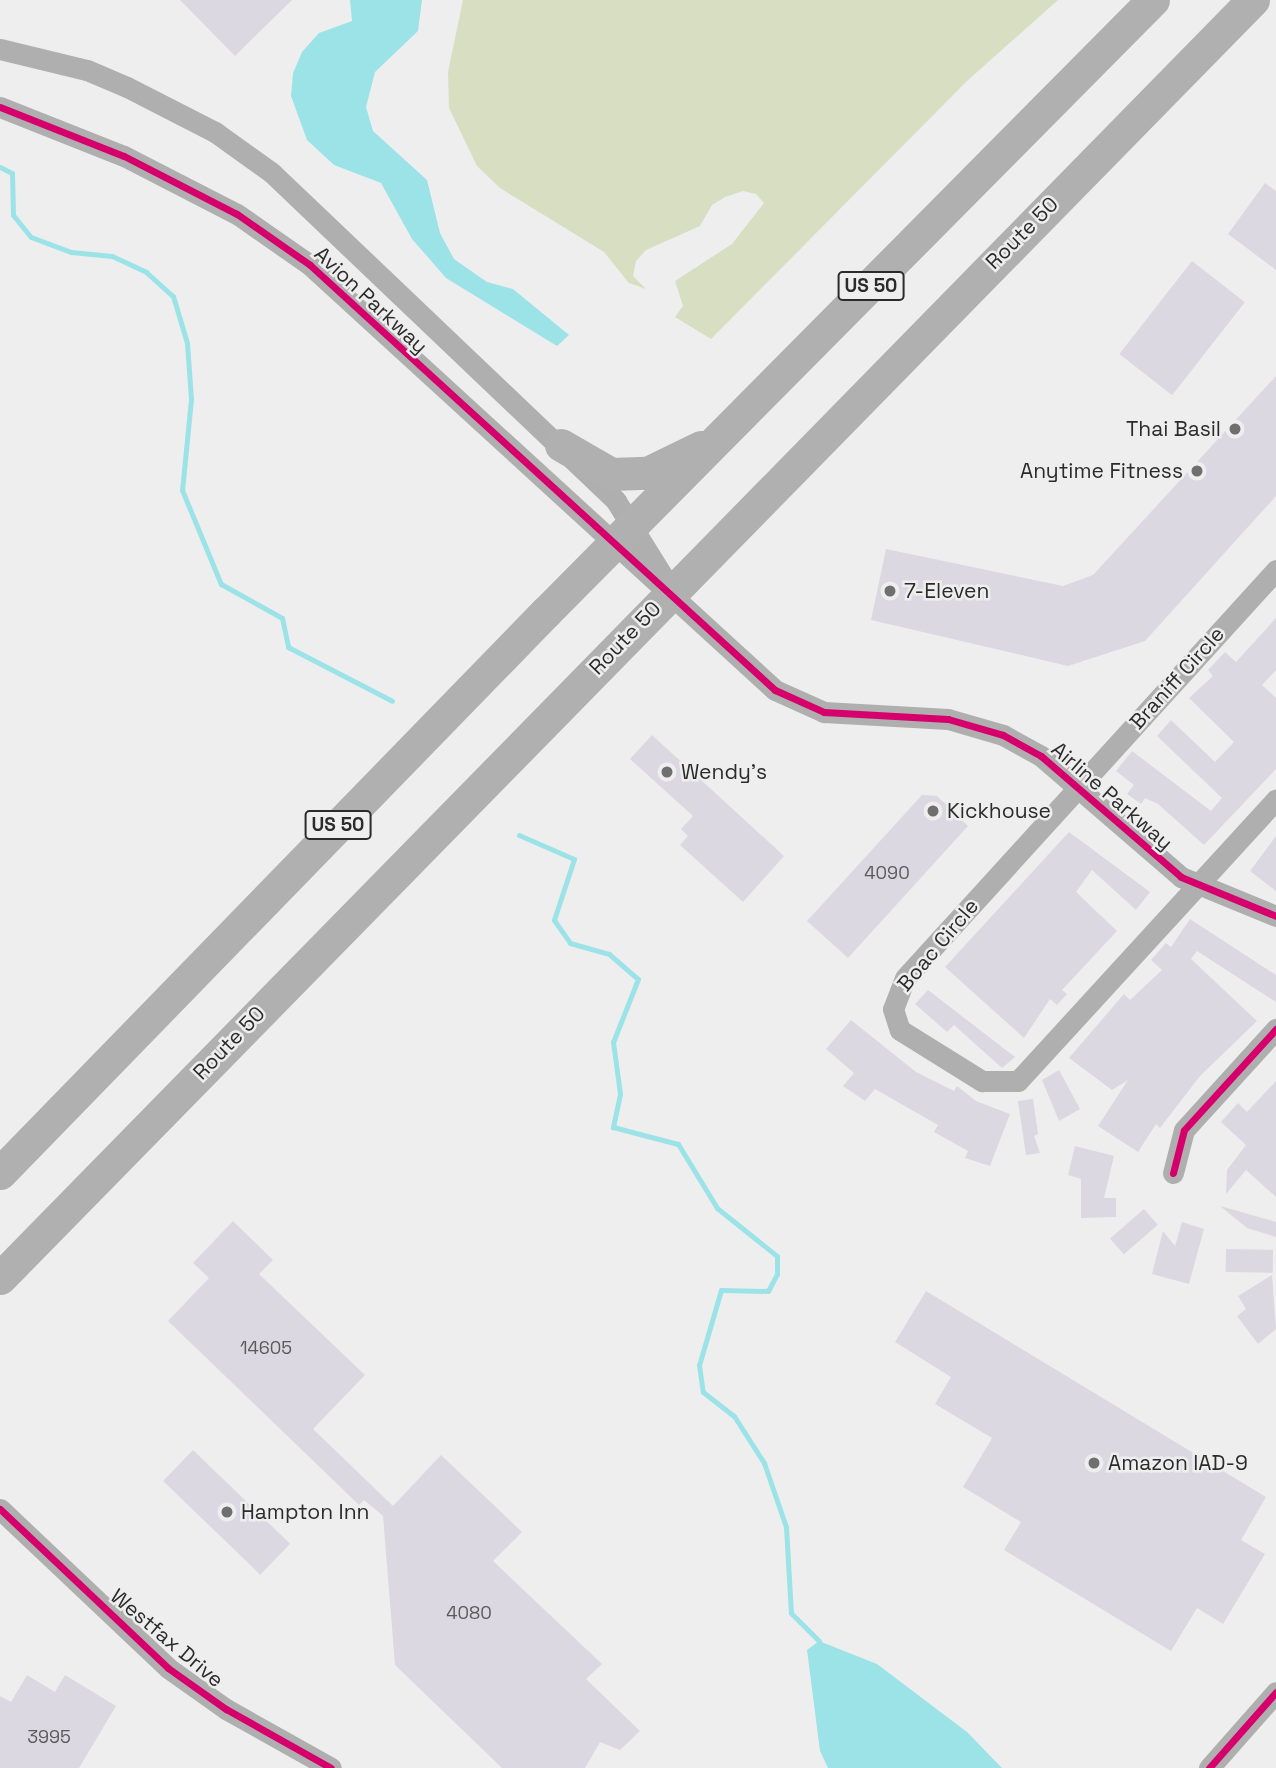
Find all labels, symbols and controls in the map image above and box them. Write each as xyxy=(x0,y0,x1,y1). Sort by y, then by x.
street label: Route 50 xyxy=(980,191,1064,275)
street label: Avion Parkway xyxy=(309,241,433,359)
road number: US 50 xyxy=(836,270,906,302)
place label: Thai Basil xyxy=(1126,416,1221,442)
marker: Thai Basil xyxy=(1227,421,1243,437)
place label: Anytime Fitness xyxy=(1020,458,1183,484)
marker: Anytime Fitness xyxy=(1189,463,1205,479)
place label: 7-Eleven xyxy=(904,578,989,604)
marker: 7-Eleven xyxy=(882,583,898,599)
street label: Route 50 xyxy=(584,596,666,680)
street label: Braniff Circle xyxy=(1124,622,1230,734)
street label: Airline Parkway xyxy=(1046,737,1178,855)
place label: Wendy's xyxy=(681,759,767,785)
marker: Wendy's xyxy=(659,764,675,780)
place label: Kickhouse xyxy=(947,798,1051,824)
marker: Kickhouse xyxy=(925,803,941,819)
road number: US 50 xyxy=(303,810,373,840)
house number: 4090 xyxy=(864,862,910,884)
street label: Boac Circle xyxy=(892,894,984,996)
street label: Route 50 xyxy=(188,1001,270,1085)
house number: 14605 xyxy=(240,1337,292,1359)
place label: Amazon IAD-9 xyxy=(1108,1450,1248,1476)
marker: Amazon IAD-9 xyxy=(1086,1455,1102,1471)
place label: Hampton Inn xyxy=(241,1499,369,1525)
marker: Hampton Inn xyxy=(219,1504,235,1520)
street label: Westfax Drive xyxy=(105,1583,229,1693)
house number: 4080 xyxy=(446,1602,492,1624)
house number: 3995 xyxy=(27,1726,71,1748)

